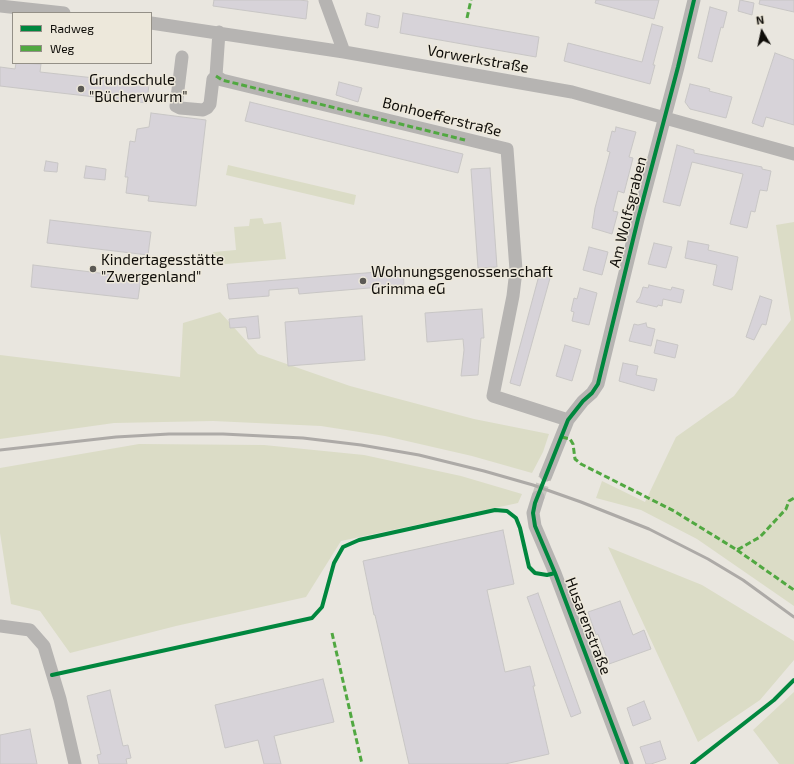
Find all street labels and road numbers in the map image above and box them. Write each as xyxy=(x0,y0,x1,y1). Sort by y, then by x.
street label: Vorwerkstraße xyxy=(426,41,530,77)
street label: Bonhoefferstraße xyxy=(381,93,503,141)
street label: Am Wolfsgraben xyxy=(605,155,651,269)
street label: Husarenstraße xyxy=(561,575,615,677)

